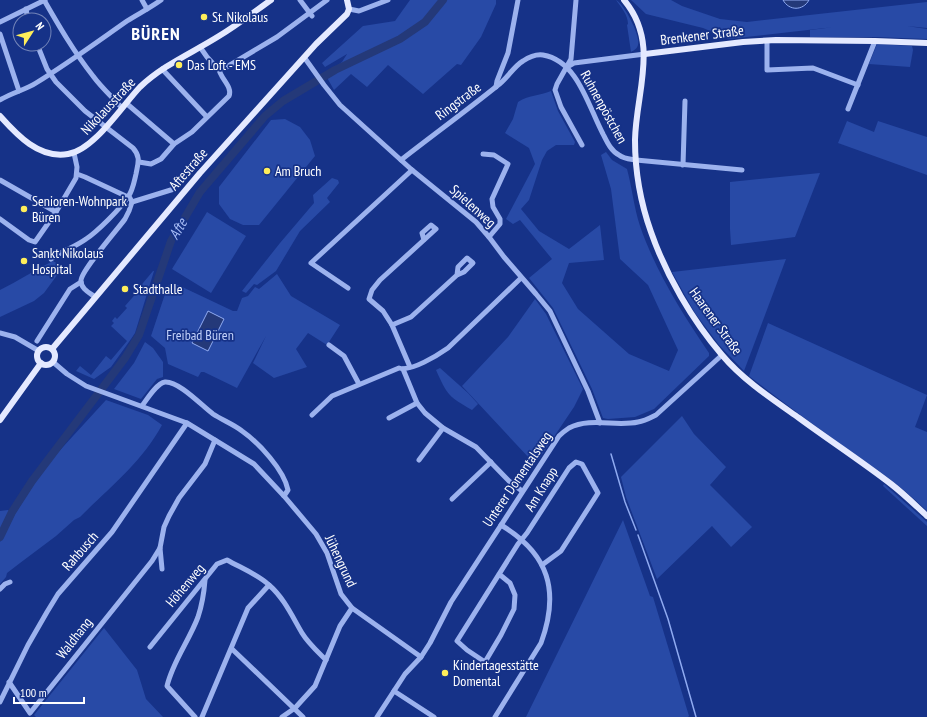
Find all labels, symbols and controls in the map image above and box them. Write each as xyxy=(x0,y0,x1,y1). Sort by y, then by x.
place label: St. Nikolaus xyxy=(212,8,268,26)
north arrow xyxy=(12,12,52,52)
marker: St. Nikolaus xyxy=(199,12,209,22)
text: N xyxy=(33,20,48,33)
street label: Brenkener Straße xyxy=(659,21,745,49)
district label: BÜREN xyxy=(131,22,181,45)
place label: Das Loft - EMS xyxy=(187,56,256,74)
marker: Das Loft - EMS xyxy=(174,60,184,70)
street label: Ruhnenpöstchen xyxy=(577,67,631,147)
street label: Nikolausstraße xyxy=(77,73,139,139)
street label: Ringstraße xyxy=(432,78,485,124)
street label: Aftestraße xyxy=(165,144,211,194)
place label: Am Bruch xyxy=(275,162,321,180)
marker: Am Bruch xyxy=(262,166,272,176)
street label: Spielenweg xyxy=(446,181,500,231)
place label: Senioren-Wohnpark Büren xyxy=(32,192,128,226)
marker: Senioren-Wohnpark Büren xyxy=(19,204,29,214)
water label: Afte xyxy=(164,214,191,243)
place label: Sankt Nikolaus Hospital xyxy=(32,244,104,278)
marker: Sankt Nikolaus Hospital xyxy=(19,256,29,266)
place label: Stadthalle xyxy=(133,280,183,298)
marker: Stadthalle xyxy=(120,284,130,294)
street label: Haarener Straße xyxy=(686,284,747,358)
park label: Freibad Büren xyxy=(166,326,234,344)
street label: Unterer Domentalsweg xyxy=(478,428,556,530)
street label: Am Knapp xyxy=(520,463,562,515)
street label: Rahbusch xyxy=(58,528,102,574)
street label: Jühengrund xyxy=(321,531,361,590)
street label: Höhenweg xyxy=(162,559,208,611)
street label: Waldhang xyxy=(52,614,96,662)
place label: Kindertagesstätte Domental xyxy=(453,656,539,690)
marker: Kindertagesstätte Domental xyxy=(440,668,450,678)
scale bar xyxy=(14,679,84,705)
text: 100 m xyxy=(20,685,47,700)

